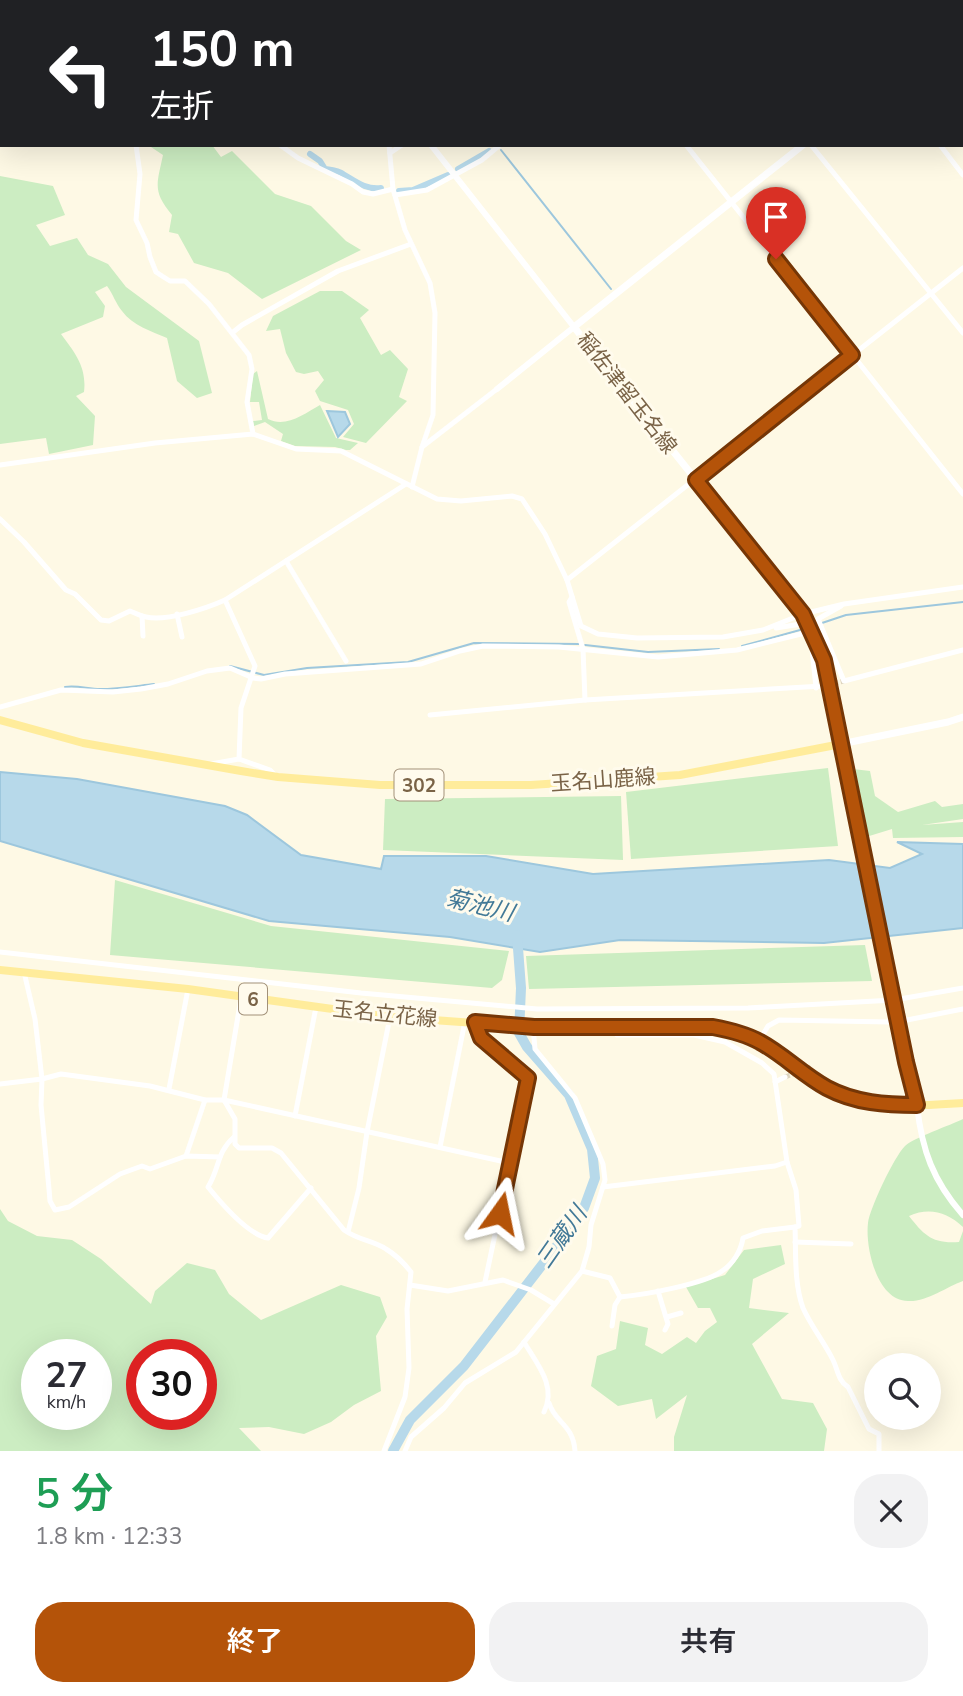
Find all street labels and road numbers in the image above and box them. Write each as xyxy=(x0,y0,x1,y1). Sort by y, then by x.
street label: 稲佐津留玉名線 xyxy=(571,326,683,460)
street label: 玉名山鹿線 xyxy=(550,762,656,798)
road number: 302 xyxy=(394,770,444,800)
road number: 6 xyxy=(239,984,267,1015)
street label: 玉名立花線 xyxy=(331,995,439,1033)

